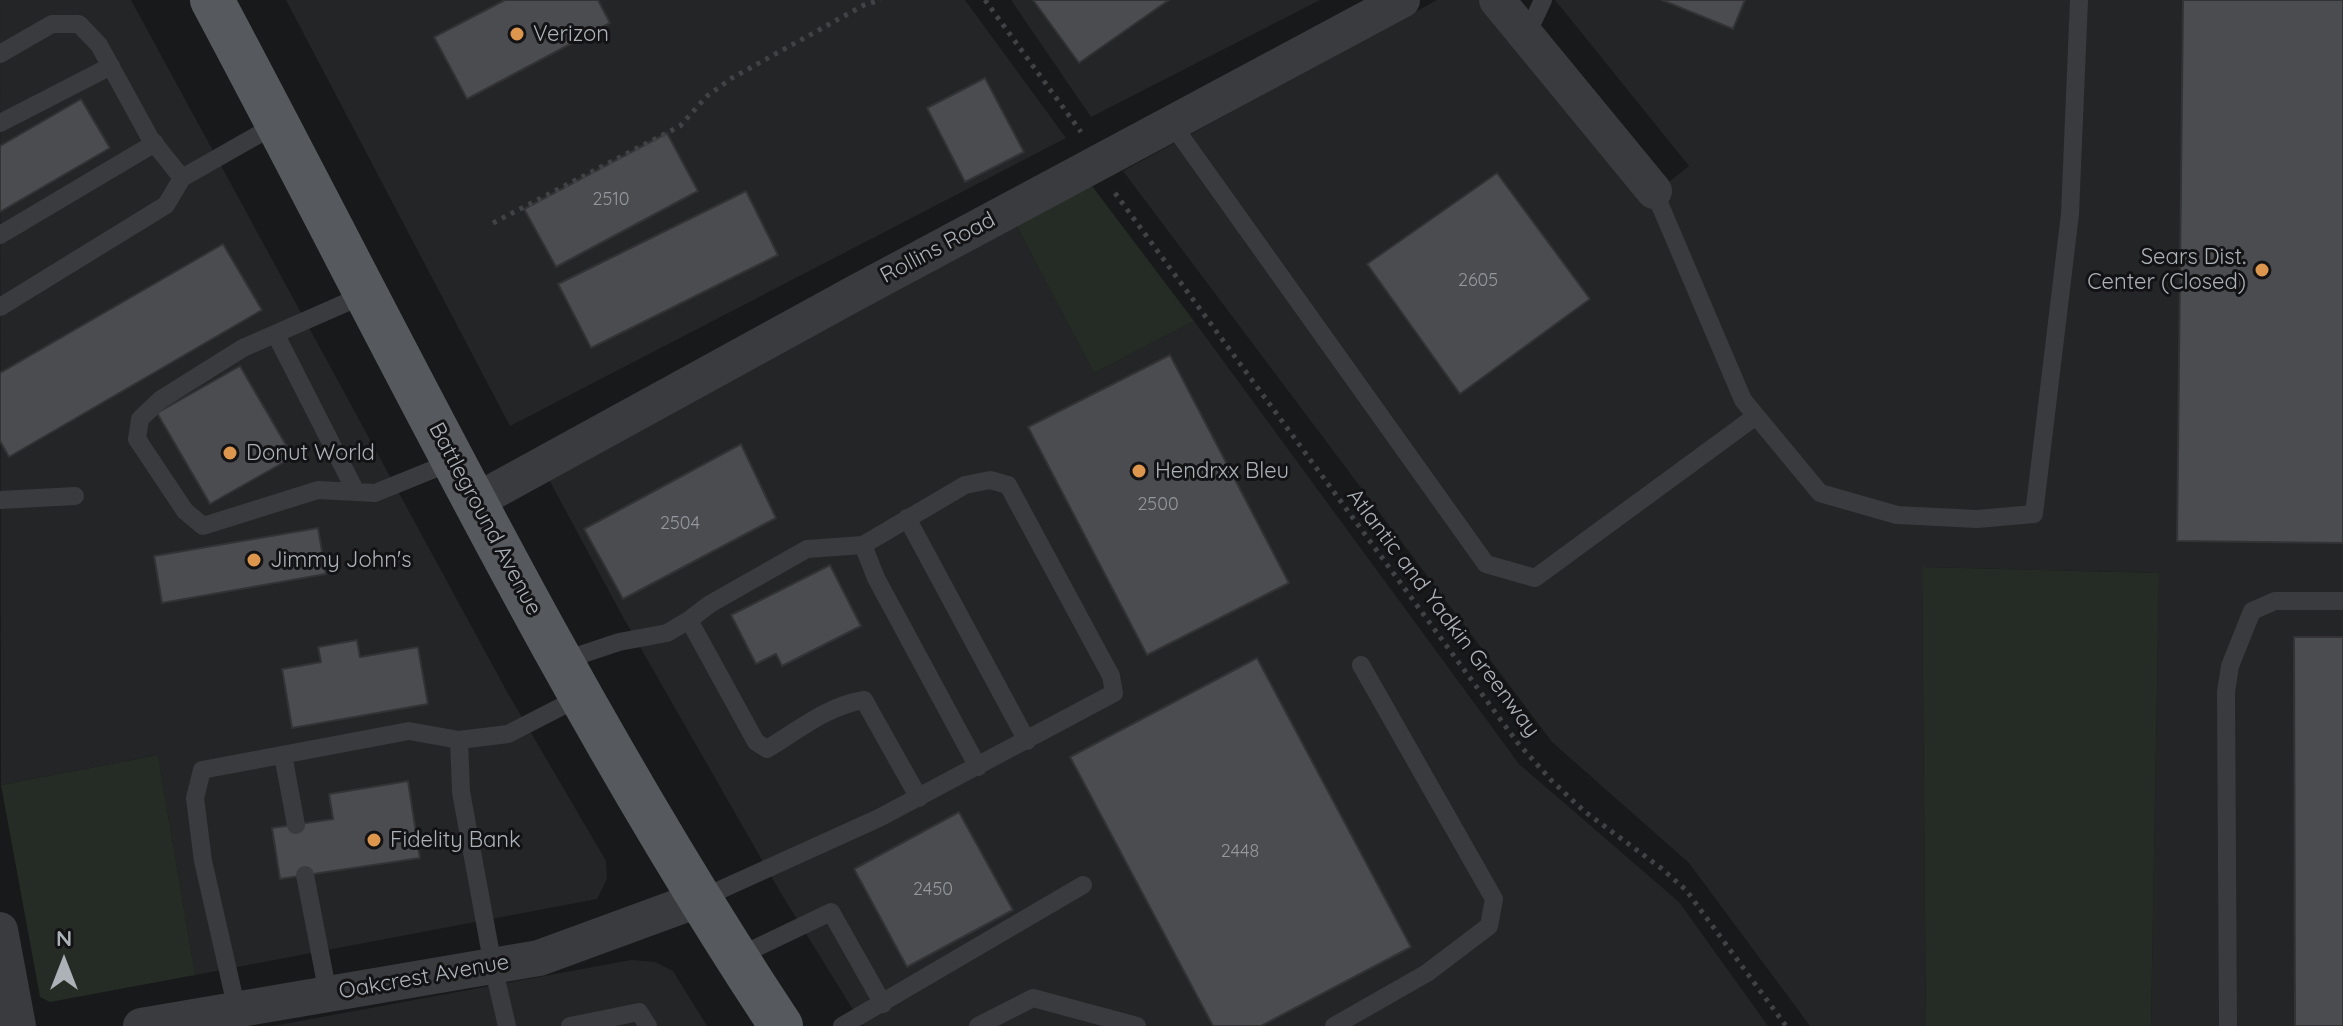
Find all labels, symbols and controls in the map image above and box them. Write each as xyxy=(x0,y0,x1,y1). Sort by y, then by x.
place label: Verizon xyxy=(533,21,609,47)
marker: Verizon xyxy=(508,25,526,43)
house number: 2510 xyxy=(592,189,630,211)
street label: Rollins Road xyxy=(876,207,1000,289)
place label: Sears Dist. Center (Closed) xyxy=(2087,244,2246,296)
marker: Sears Dist. Center (Closed) xyxy=(2253,261,2271,279)
house number: 2605 xyxy=(1458,270,1498,292)
street label: Battleground Avenue xyxy=(423,418,547,620)
place label: Donut World xyxy=(246,440,375,466)
marker: Donut World xyxy=(221,444,239,462)
place label: Hendrxx Bleu xyxy=(1155,458,1289,484)
marker: Hendrxx Bleu xyxy=(1130,462,1148,480)
street label: Atlantic and Yadkin Greenway xyxy=(1341,483,1545,743)
house number: 2500 xyxy=(1137,494,1179,516)
house number: 2504 xyxy=(660,513,700,535)
place label: Jimmy John's xyxy=(270,547,411,573)
marker: Jimmy John's xyxy=(245,551,263,569)
place label: Fidelity Bank xyxy=(390,827,521,853)
marker: Fidelity Bank xyxy=(365,831,383,849)
house number: 2448 xyxy=(1221,841,1259,863)
house number: 2450 xyxy=(913,879,953,901)
north arrow xyxy=(24,922,104,1002)
text: N xyxy=(56,924,72,952)
street label: Oakcrest Avenue xyxy=(337,949,511,1005)

